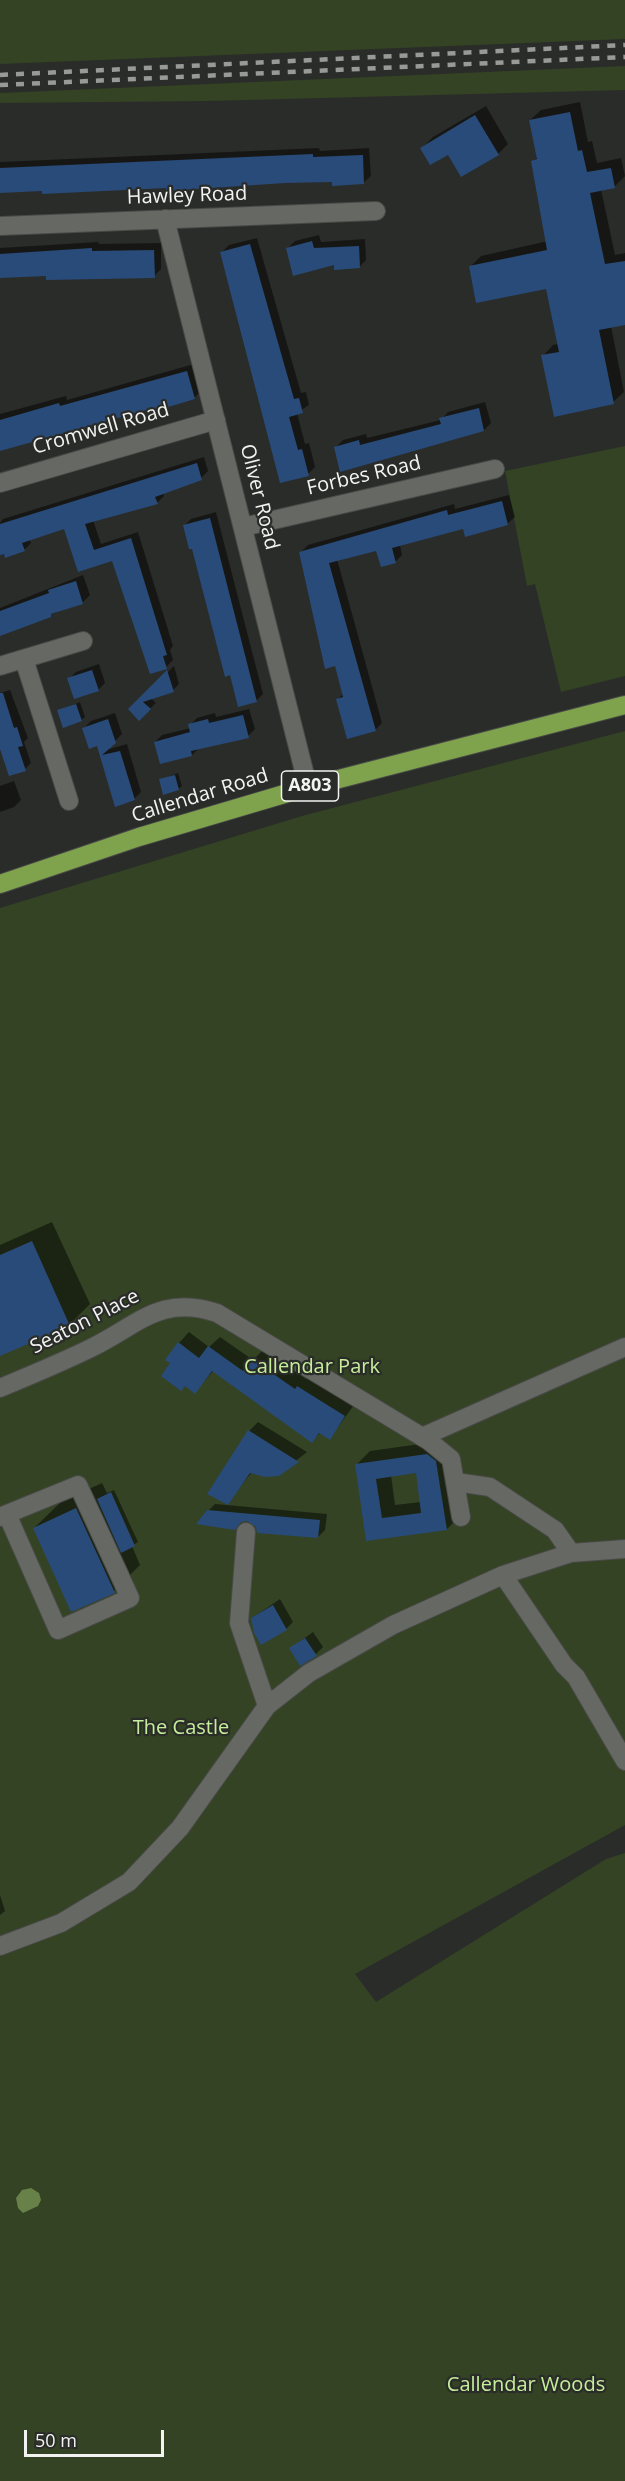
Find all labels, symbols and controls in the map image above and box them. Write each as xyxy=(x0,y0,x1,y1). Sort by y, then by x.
street label: Hawley Road xyxy=(126,182,248,210)
street label: Cromwell Road xyxy=(30,398,172,460)
street label: Oliver Road xyxy=(234,442,284,552)
street label: Forbes Road xyxy=(305,451,423,501)
street label: Callendar Road xyxy=(129,764,271,828)
road number: A803 xyxy=(282,771,338,801)
street label: Seaton Place xyxy=(27,1284,143,1360)
park label: Callendar Park xyxy=(244,1355,380,1379)
park label: The Castle xyxy=(133,1716,229,1740)
park label: Callendar Woods xyxy=(447,2373,605,2397)
scale bar xyxy=(27,2418,166,2456)
text: 50 m xyxy=(35,2428,77,2452)

